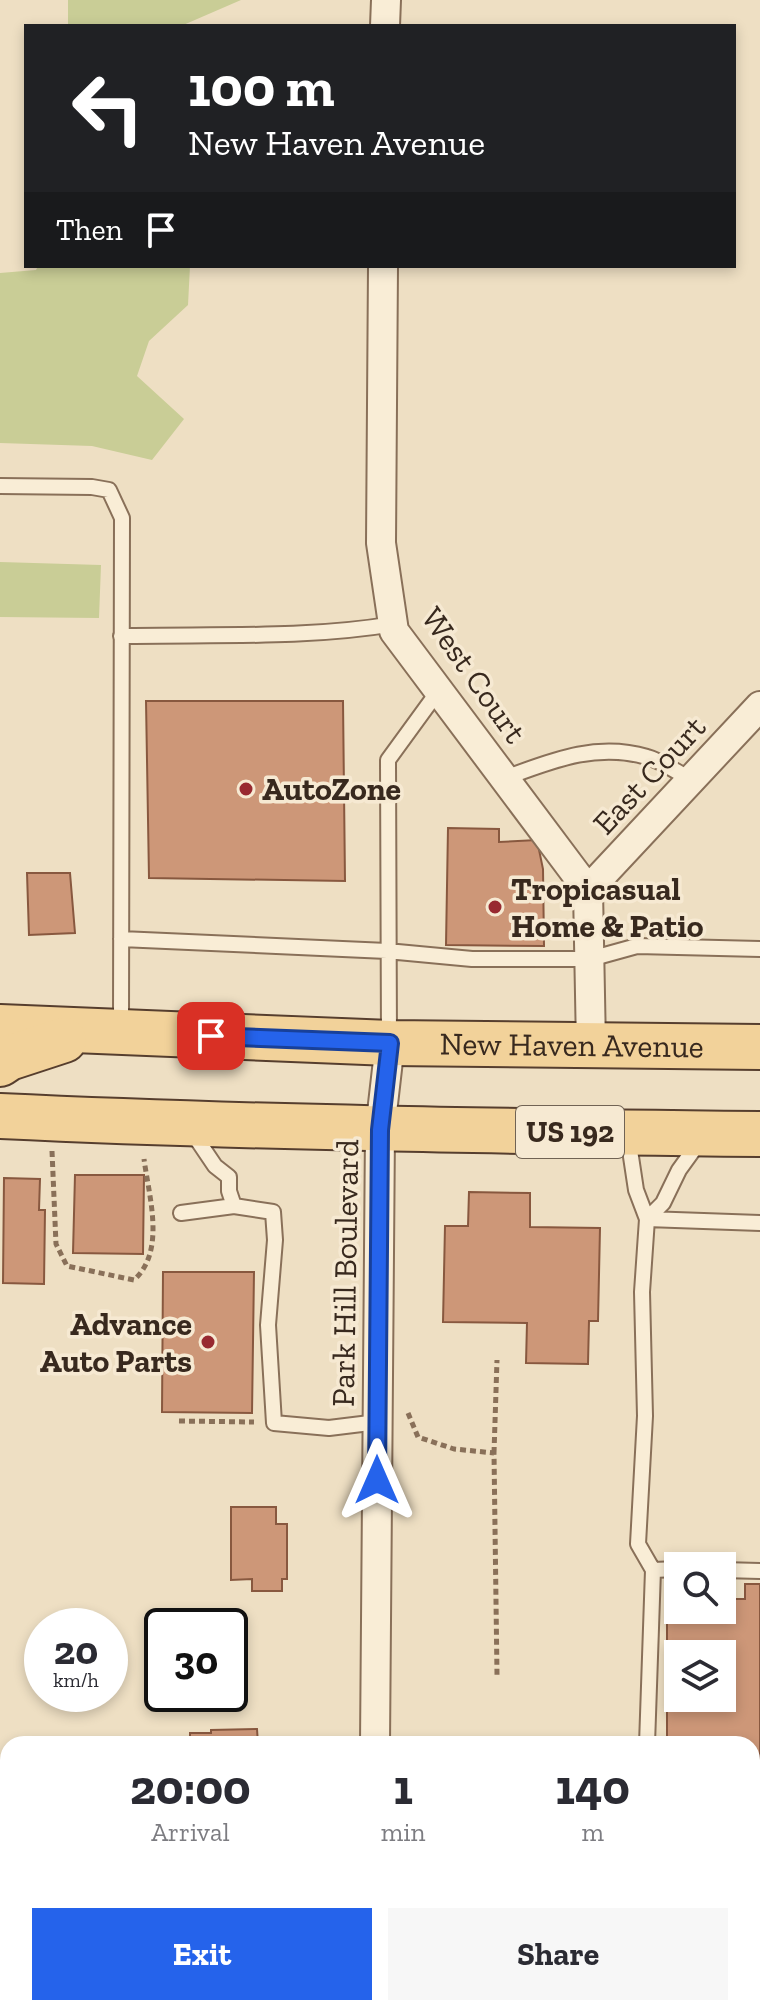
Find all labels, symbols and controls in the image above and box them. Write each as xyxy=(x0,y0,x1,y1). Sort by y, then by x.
text: 100 m xyxy=(188,53,335,120)
icon: left xyxy=(56,56,160,160)
text: New Haven Avenue xyxy=(188,121,485,164)
icon: arrive xyxy=(139,208,183,252)
text: Then xyxy=(56,212,123,248)
street label: West Court xyxy=(413,600,535,750)
street label: East Court xyxy=(585,708,713,842)
place label: AutoZone xyxy=(262,770,401,808)
marker: AutoZone xyxy=(237,780,255,798)
place label: Tropicasual Home & Patio xyxy=(511,870,704,945)
marker: Tropicasual Home & Patio xyxy=(486,898,504,916)
pin xyxy=(177,1002,245,1070)
icon: arrive xyxy=(189,1014,233,1058)
street label: New Haven Avenue xyxy=(439,1025,704,1065)
road number: US 192 xyxy=(516,1106,624,1158)
street label: Park Hill Boulevard xyxy=(324,1138,366,1407)
place label: Advance Auto Parts xyxy=(40,1305,192,1380)
marker: Advance Auto Parts xyxy=(199,1333,217,1351)
position arrow xyxy=(335,1438,419,1522)
map controls xyxy=(664,1552,736,1712)
button: search xyxy=(664,1552,736,1624)
speed limit sign: 30 xyxy=(144,1608,248,1712)
text: 20 xyxy=(54,1626,98,1674)
button: layers xyxy=(664,1640,736,1712)
text: km/h xyxy=(53,1668,99,1692)
text: 20:00 xyxy=(130,1759,251,1816)
text: 1 xyxy=(393,1759,413,1816)
text: 140 xyxy=(555,1759,630,1816)
text: Arrival xyxy=(151,1816,230,1848)
text: min xyxy=(381,1816,425,1848)
text: m xyxy=(581,1816,604,1848)
button: Exit xyxy=(32,1908,372,2000)
button: Share xyxy=(388,1908,728,2000)

